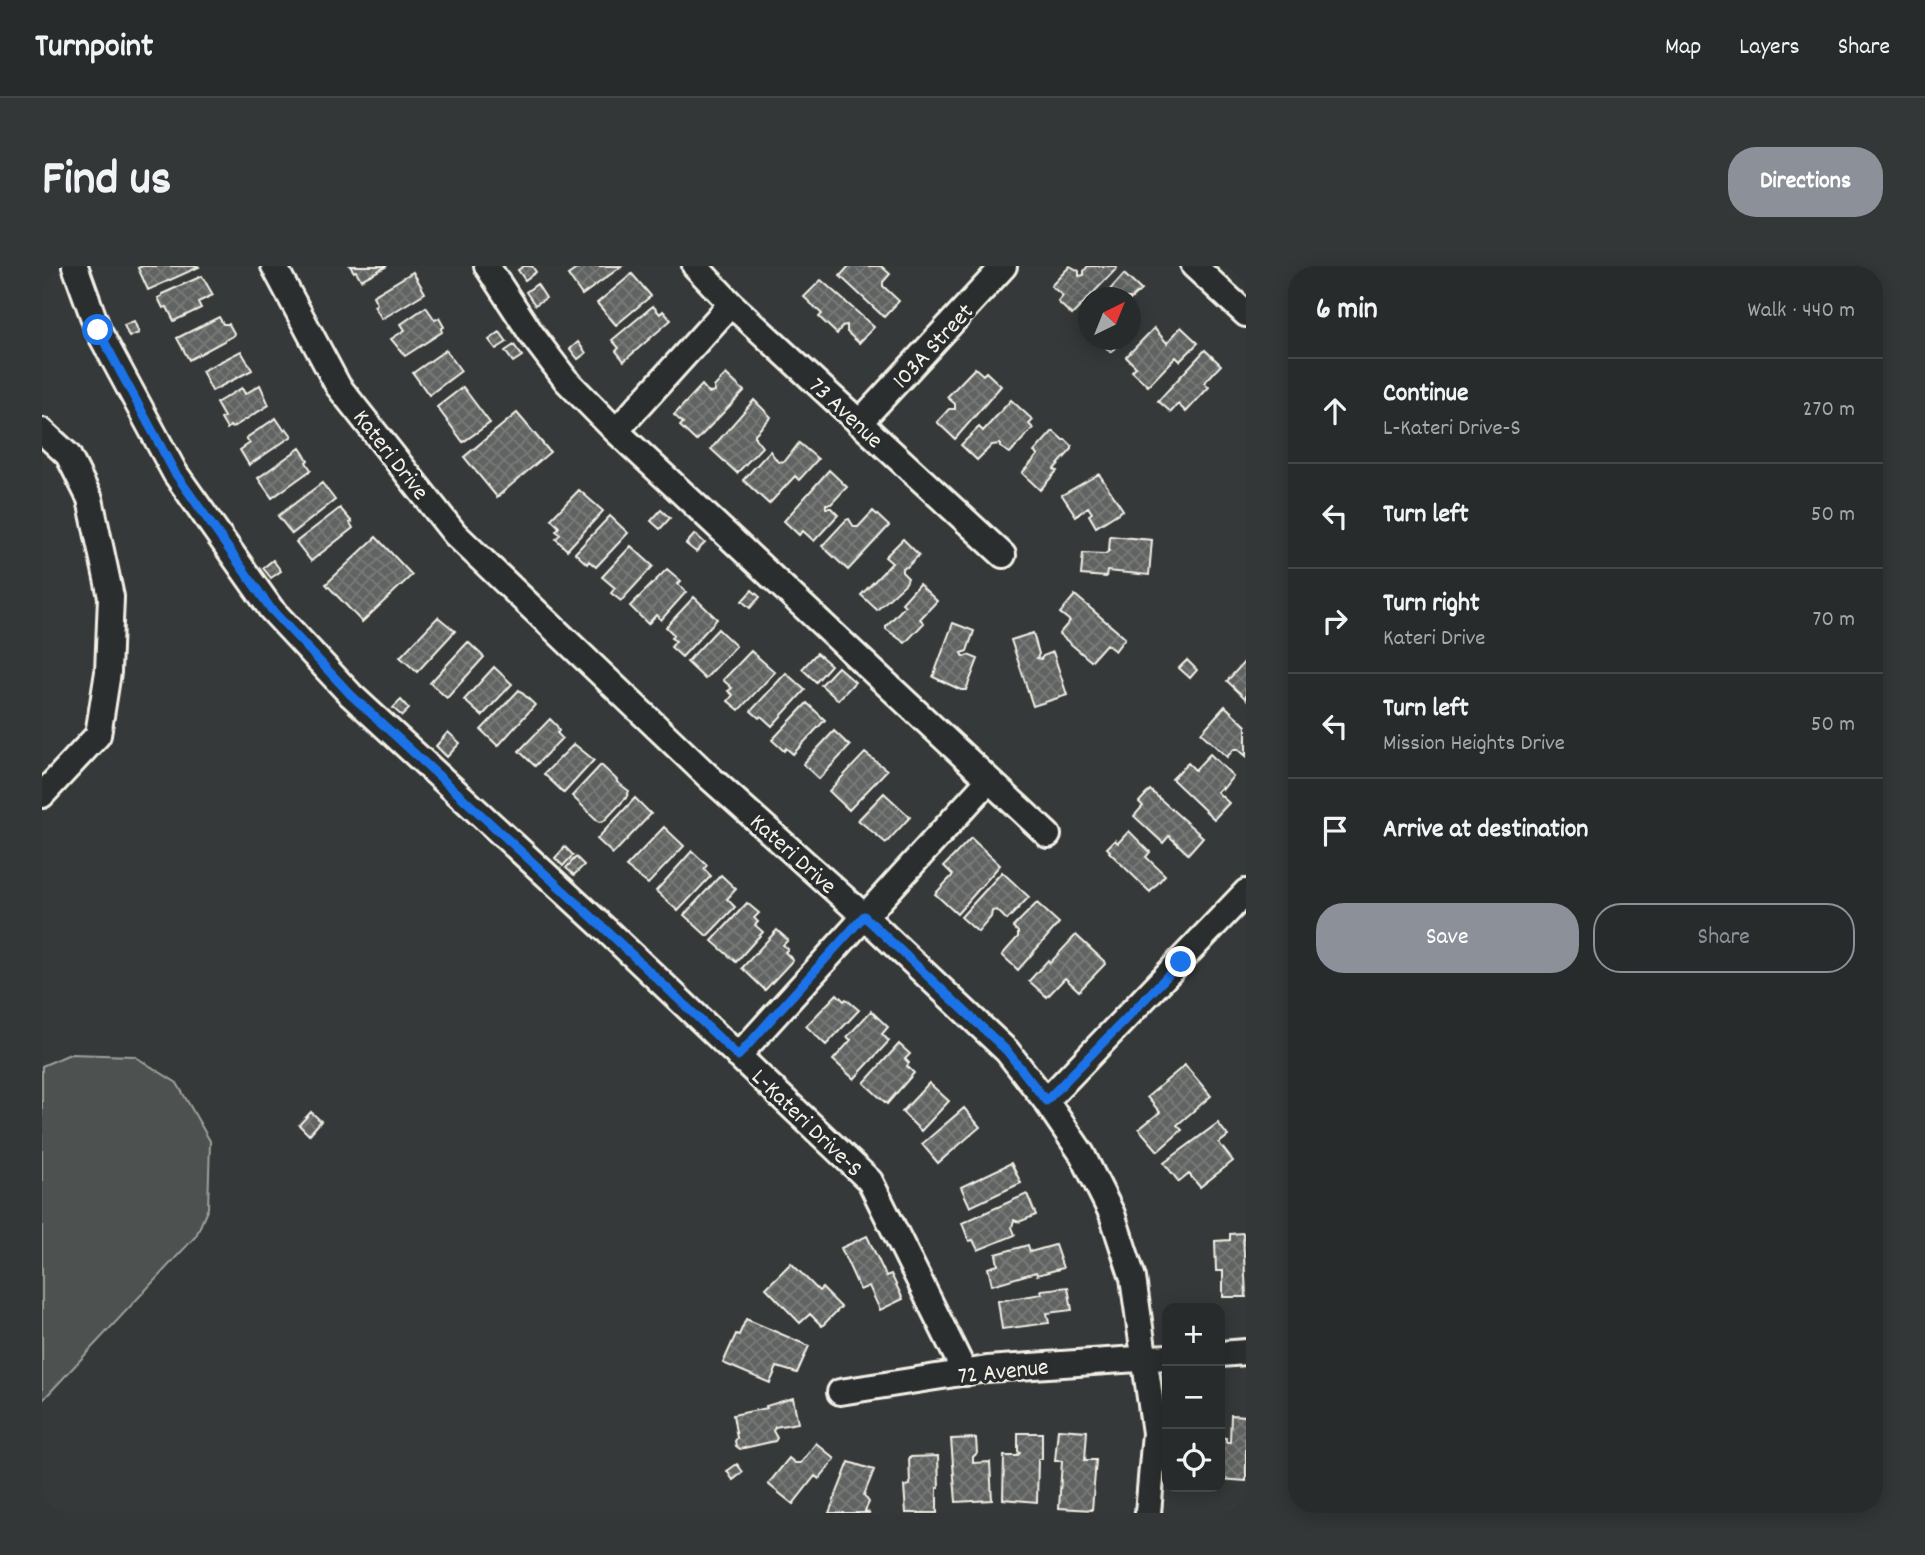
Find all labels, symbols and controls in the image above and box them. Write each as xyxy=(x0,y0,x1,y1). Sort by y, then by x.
text: Turnpoint xyxy=(35,25,153,72)
text: Map xyxy=(1665,31,1701,65)
text: Layers xyxy=(1739,31,1800,65)
text: Share xyxy=(1838,31,1890,65)
text: Find us xyxy=(42,147,171,217)
button: Directions xyxy=(1728,147,1883,217)
north arrow xyxy=(1078,287,1141,350)
text: 6 min xyxy=(1316,290,1378,333)
text: Walk · 440 m xyxy=(1748,295,1855,328)
street label: 103A Street xyxy=(886,297,983,397)
route start xyxy=(82,314,113,345)
street label: 73 Avenue xyxy=(800,371,890,458)
text: Continue xyxy=(1383,376,1468,413)
icon: ahead xyxy=(1316,392,1354,430)
text: 270 m xyxy=(1803,394,1855,427)
street label: Kateri Drive xyxy=(343,403,436,508)
text: L-Kateri Drive-S xyxy=(1383,413,1521,446)
icon: left xyxy=(1316,497,1354,535)
text: Turn left xyxy=(1383,497,1469,534)
text: 50 m xyxy=(1811,499,1855,532)
text: Turn right xyxy=(1383,586,1480,623)
icon: right xyxy=(1316,602,1354,640)
text: 70 m xyxy=(1813,604,1855,637)
text: Kateri Drive xyxy=(1383,623,1485,656)
text: Turn left xyxy=(1383,691,1469,728)
icon: left xyxy=(1316,707,1354,745)
text: 50 m xyxy=(1811,709,1855,742)
text: Mission Heights Drive xyxy=(1383,728,1565,761)
street label: Kateri Drive xyxy=(741,807,843,904)
icon: arrive xyxy=(1316,812,1354,850)
text: Arrive at destination xyxy=(1383,812,1588,849)
button: Save xyxy=(1316,903,1579,973)
button: Share xyxy=(1593,903,1855,973)
route end xyxy=(1165,946,1196,977)
street label: L-Kateri Drive-S xyxy=(742,1062,869,1186)
map controls xyxy=(1162,1303,1225,1492)
button: + xyxy=(1162,1303,1225,1366)
street label: 72 Avenue xyxy=(956,1351,1050,1395)
button: − xyxy=(1162,1366,1225,1429)
button: locate xyxy=(1162,1429,1225,1492)

